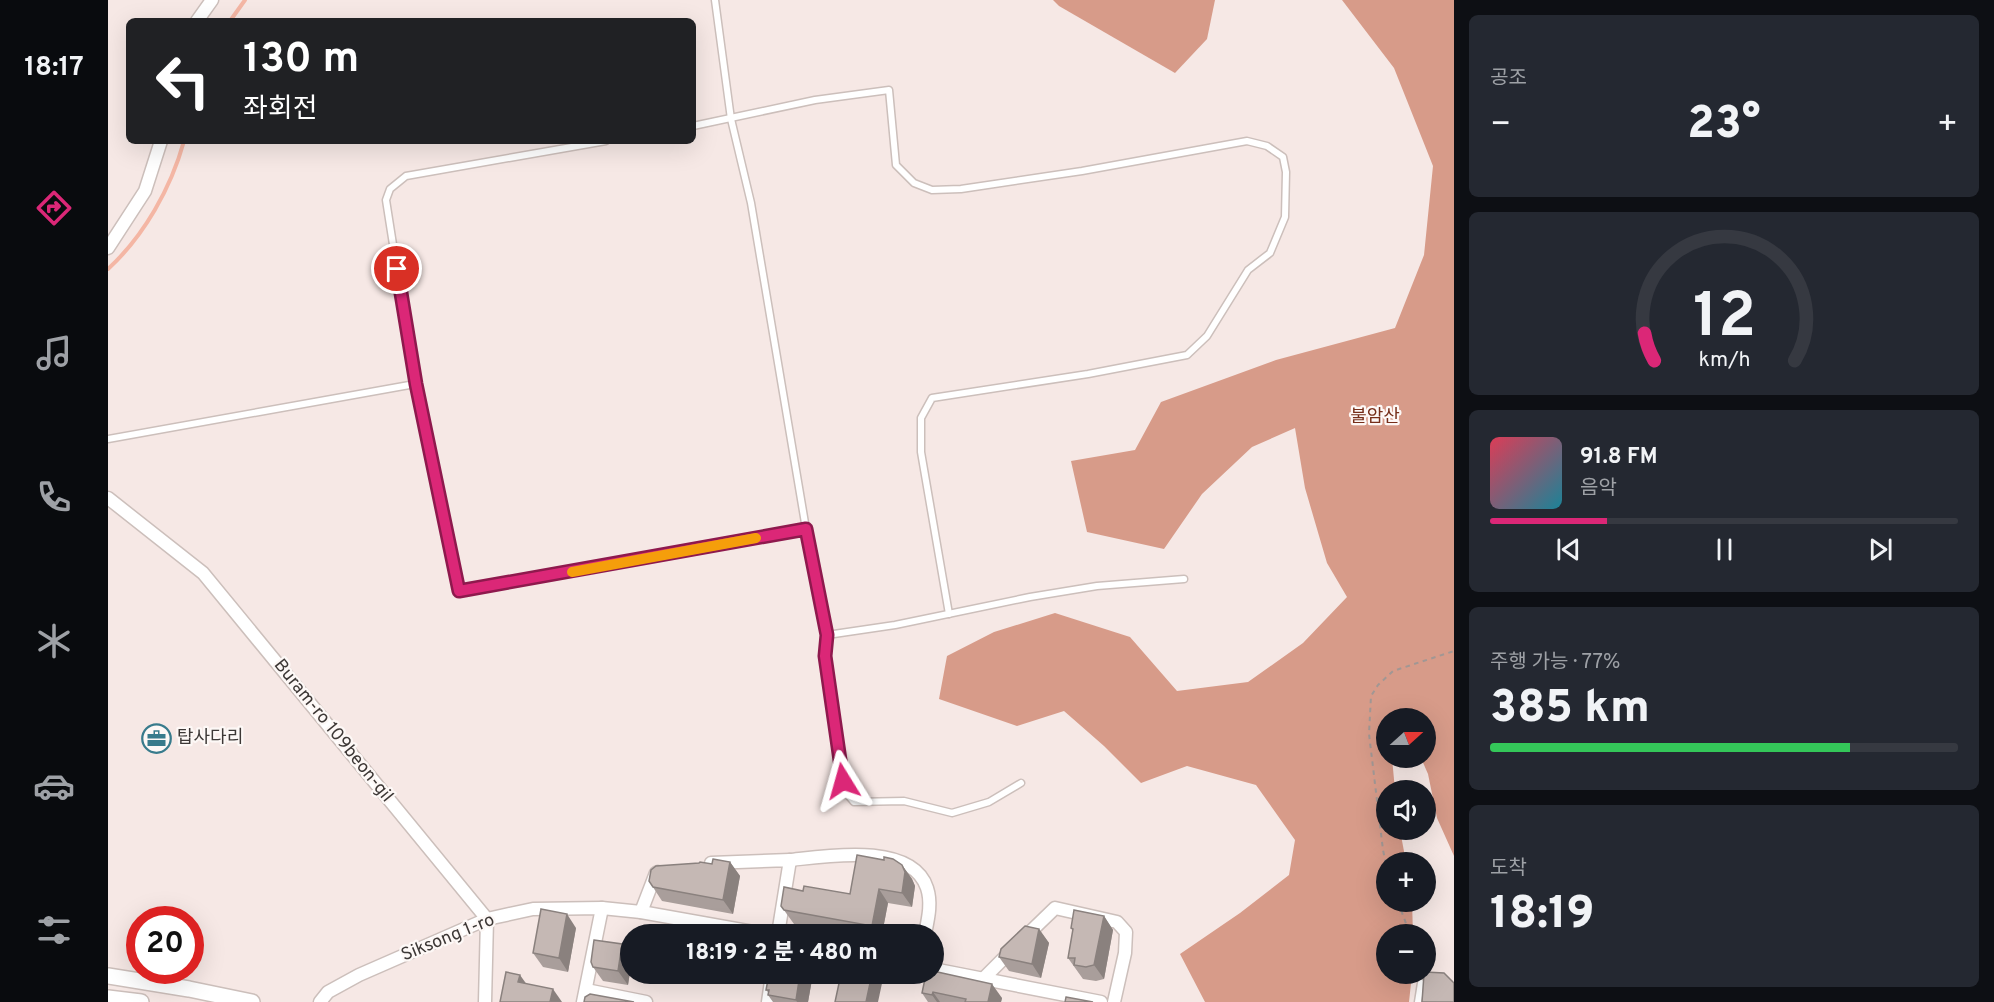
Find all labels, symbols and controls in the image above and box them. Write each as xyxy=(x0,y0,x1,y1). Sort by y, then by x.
text: 130 m xyxy=(243,34,359,87)
icon: left xyxy=(144,42,222,120)
text: 18:17 xyxy=(24,51,84,85)
text: 공조 xyxy=(1490,66,1527,92)
text: 좌회전 xyxy=(243,93,318,127)
text: 23° xyxy=(1687,97,1761,154)
text: − xyxy=(1490,105,1511,147)
text: + xyxy=(1937,105,1958,147)
icon: directions xyxy=(33,187,75,229)
pin xyxy=(371,243,422,294)
icon: arrive xyxy=(380,252,413,285)
text: 12 xyxy=(1692,280,1756,359)
icon: music xyxy=(33,332,75,374)
text: km/h xyxy=(1698,347,1750,374)
park label: 불암산 xyxy=(1350,406,1400,429)
text: 91.8 FM xyxy=(1580,444,1658,471)
icon: phone xyxy=(33,476,75,518)
text: 음악 xyxy=(1580,476,1617,502)
icon: previous xyxy=(1552,533,1585,566)
icon: pause xyxy=(1708,533,1741,566)
icon: next xyxy=(1864,533,1897,566)
icon: climate xyxy=(33,620,75,662)
text: 주행 가능 · 77% xyxy=(1490,650,1620,676)
street label: Buram-ro 109beon-gil xyxy=(268,655,398,807)
text: 385 km xyxy=(1490,681,1650,738)
north arrow xyxy=(1376,708,1436,768)
map controls xyxy=(1376,708,1436,984)
office icon: 탑사다리 xyxy=(140,722,172,754)
place label: 탑사다리 xyxy=(177,727,243,750)
position arrow xyxy=(811,749,875,813)
icon: car xyxy=(33,765,75,807)
button: sound xyxy=(1376,780,1436,840)
button: + xyxy=(1376,852,1436,912)
text: 도착 xyxy=(1490,856,1527,882)
text: 18:19 xyxy=(1490,887,1595,944)
speed limit sign: 20 xyxy=(126,906,204,984)
icon: filters xyxy=(33,909,75,951)
street label: Siksong 1-ro xyxy=(398,909,498,967)
button: − xyxy=(1376,924,1436,984)
text: 18:19 · 2 분 · 480 m xyxy=(686,940,878,967)

